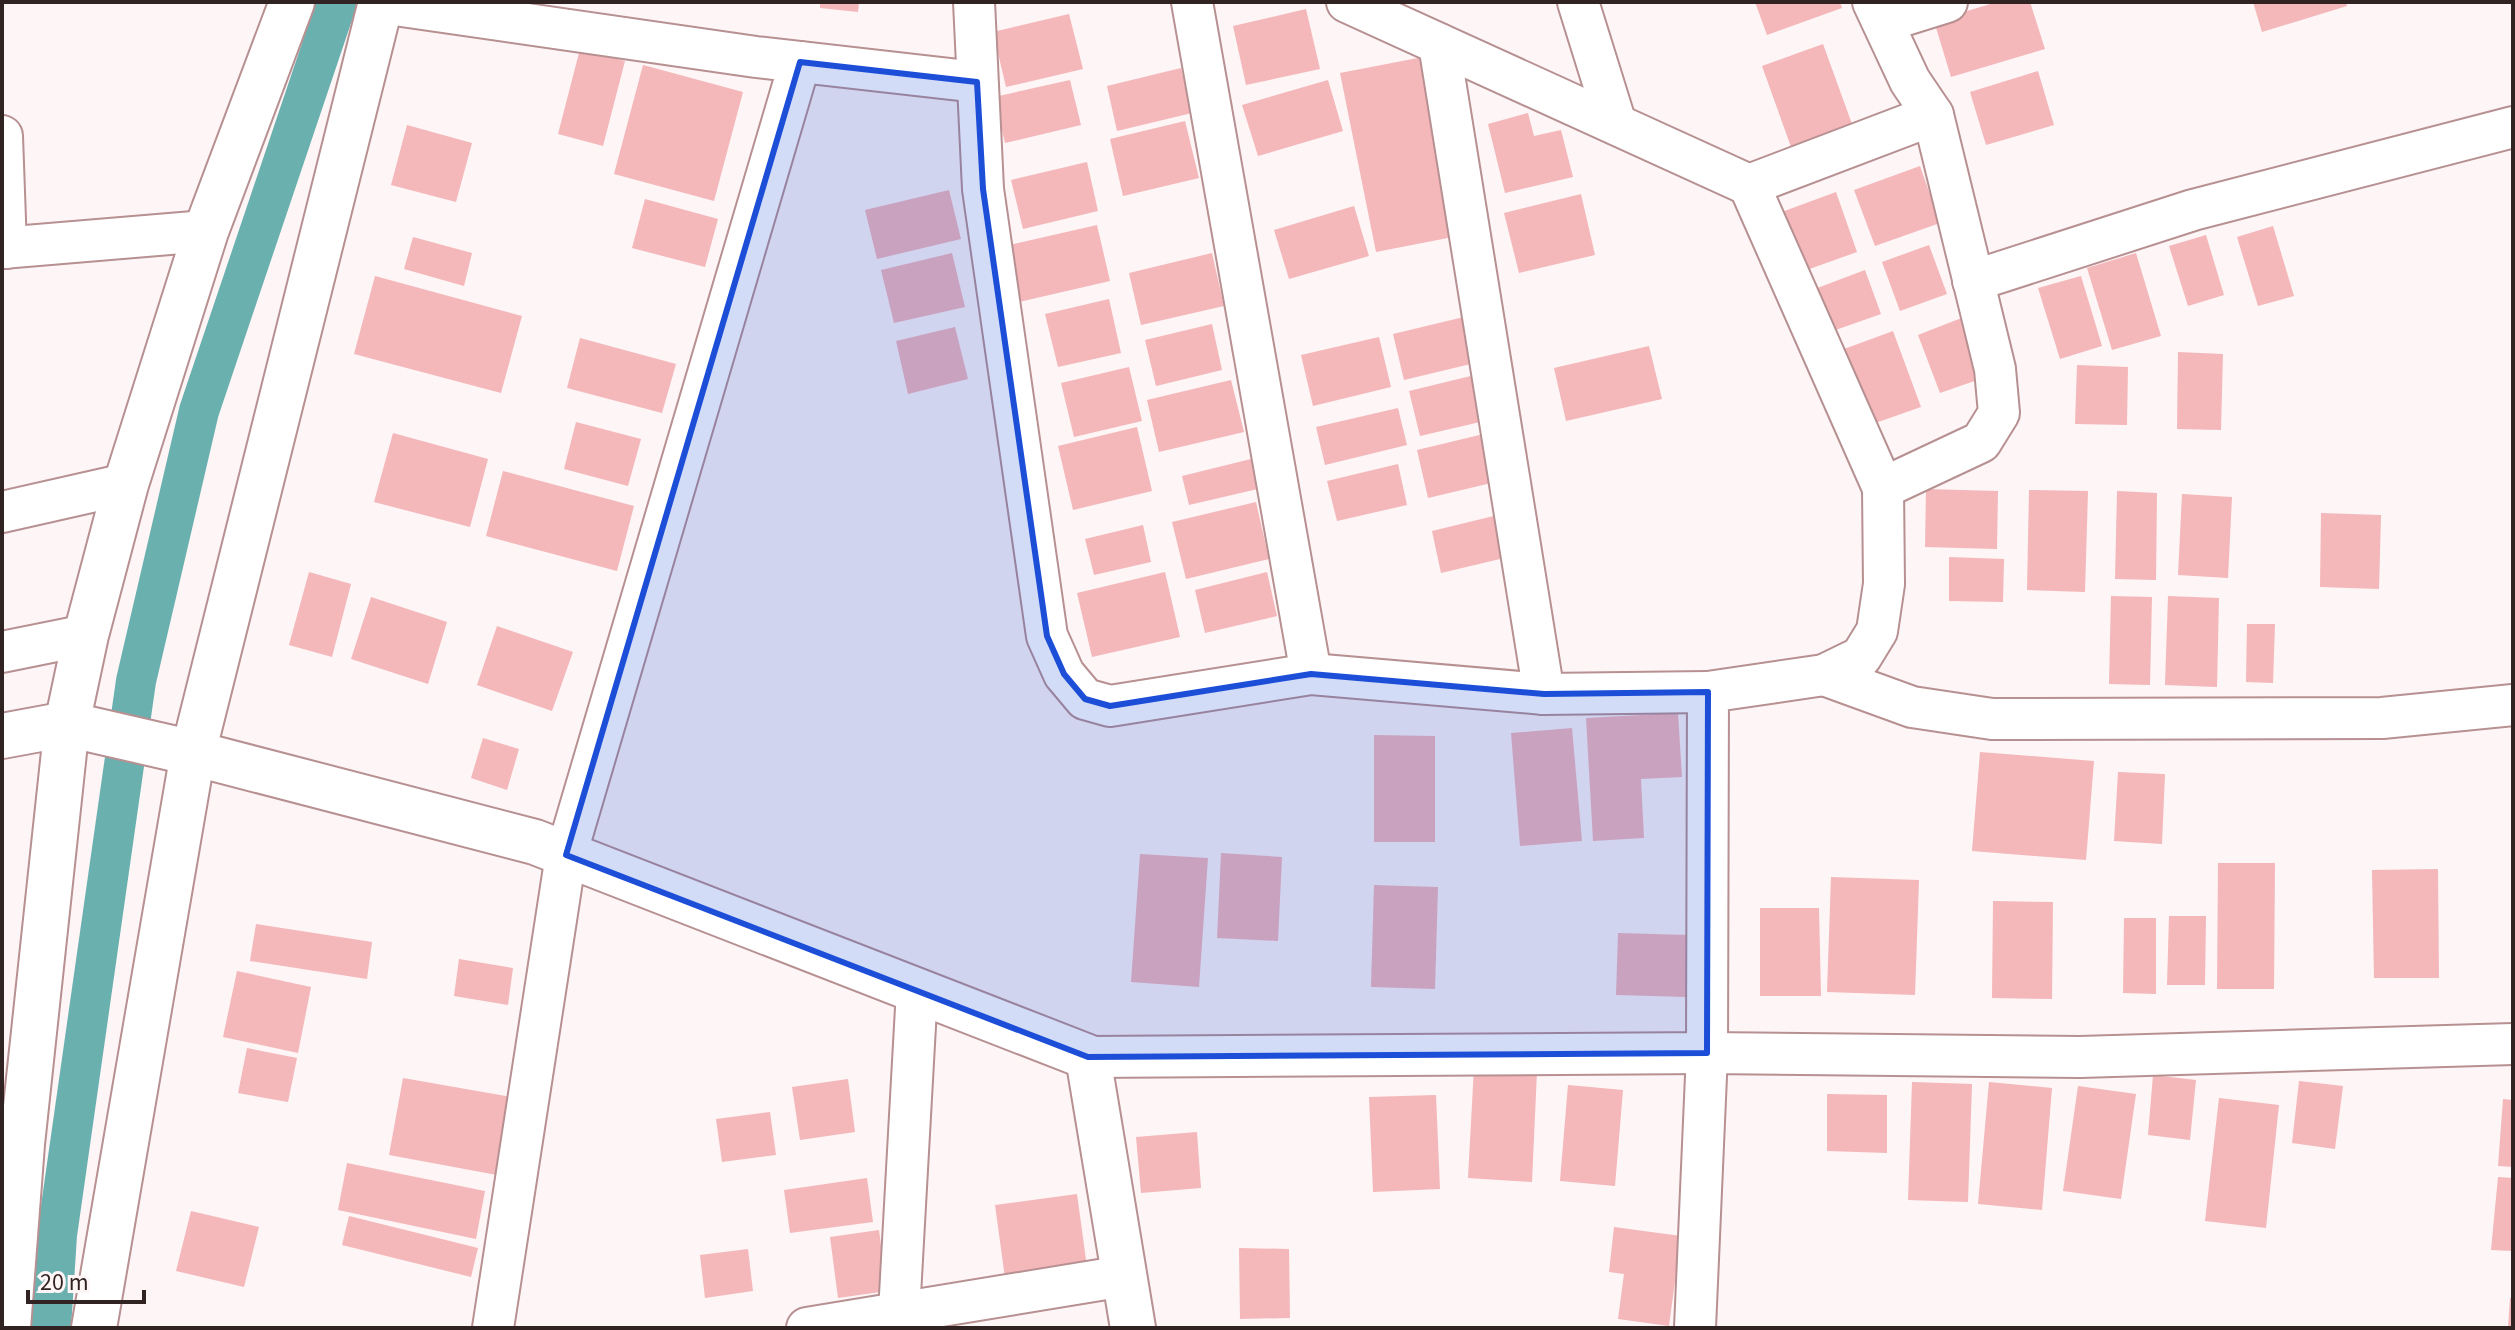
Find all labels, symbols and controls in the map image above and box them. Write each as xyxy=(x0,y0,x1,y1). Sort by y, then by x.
scale bar xyxy=(28,1254,144,1304)
text: 20 m xyxy=(40,1265,89,1300)

